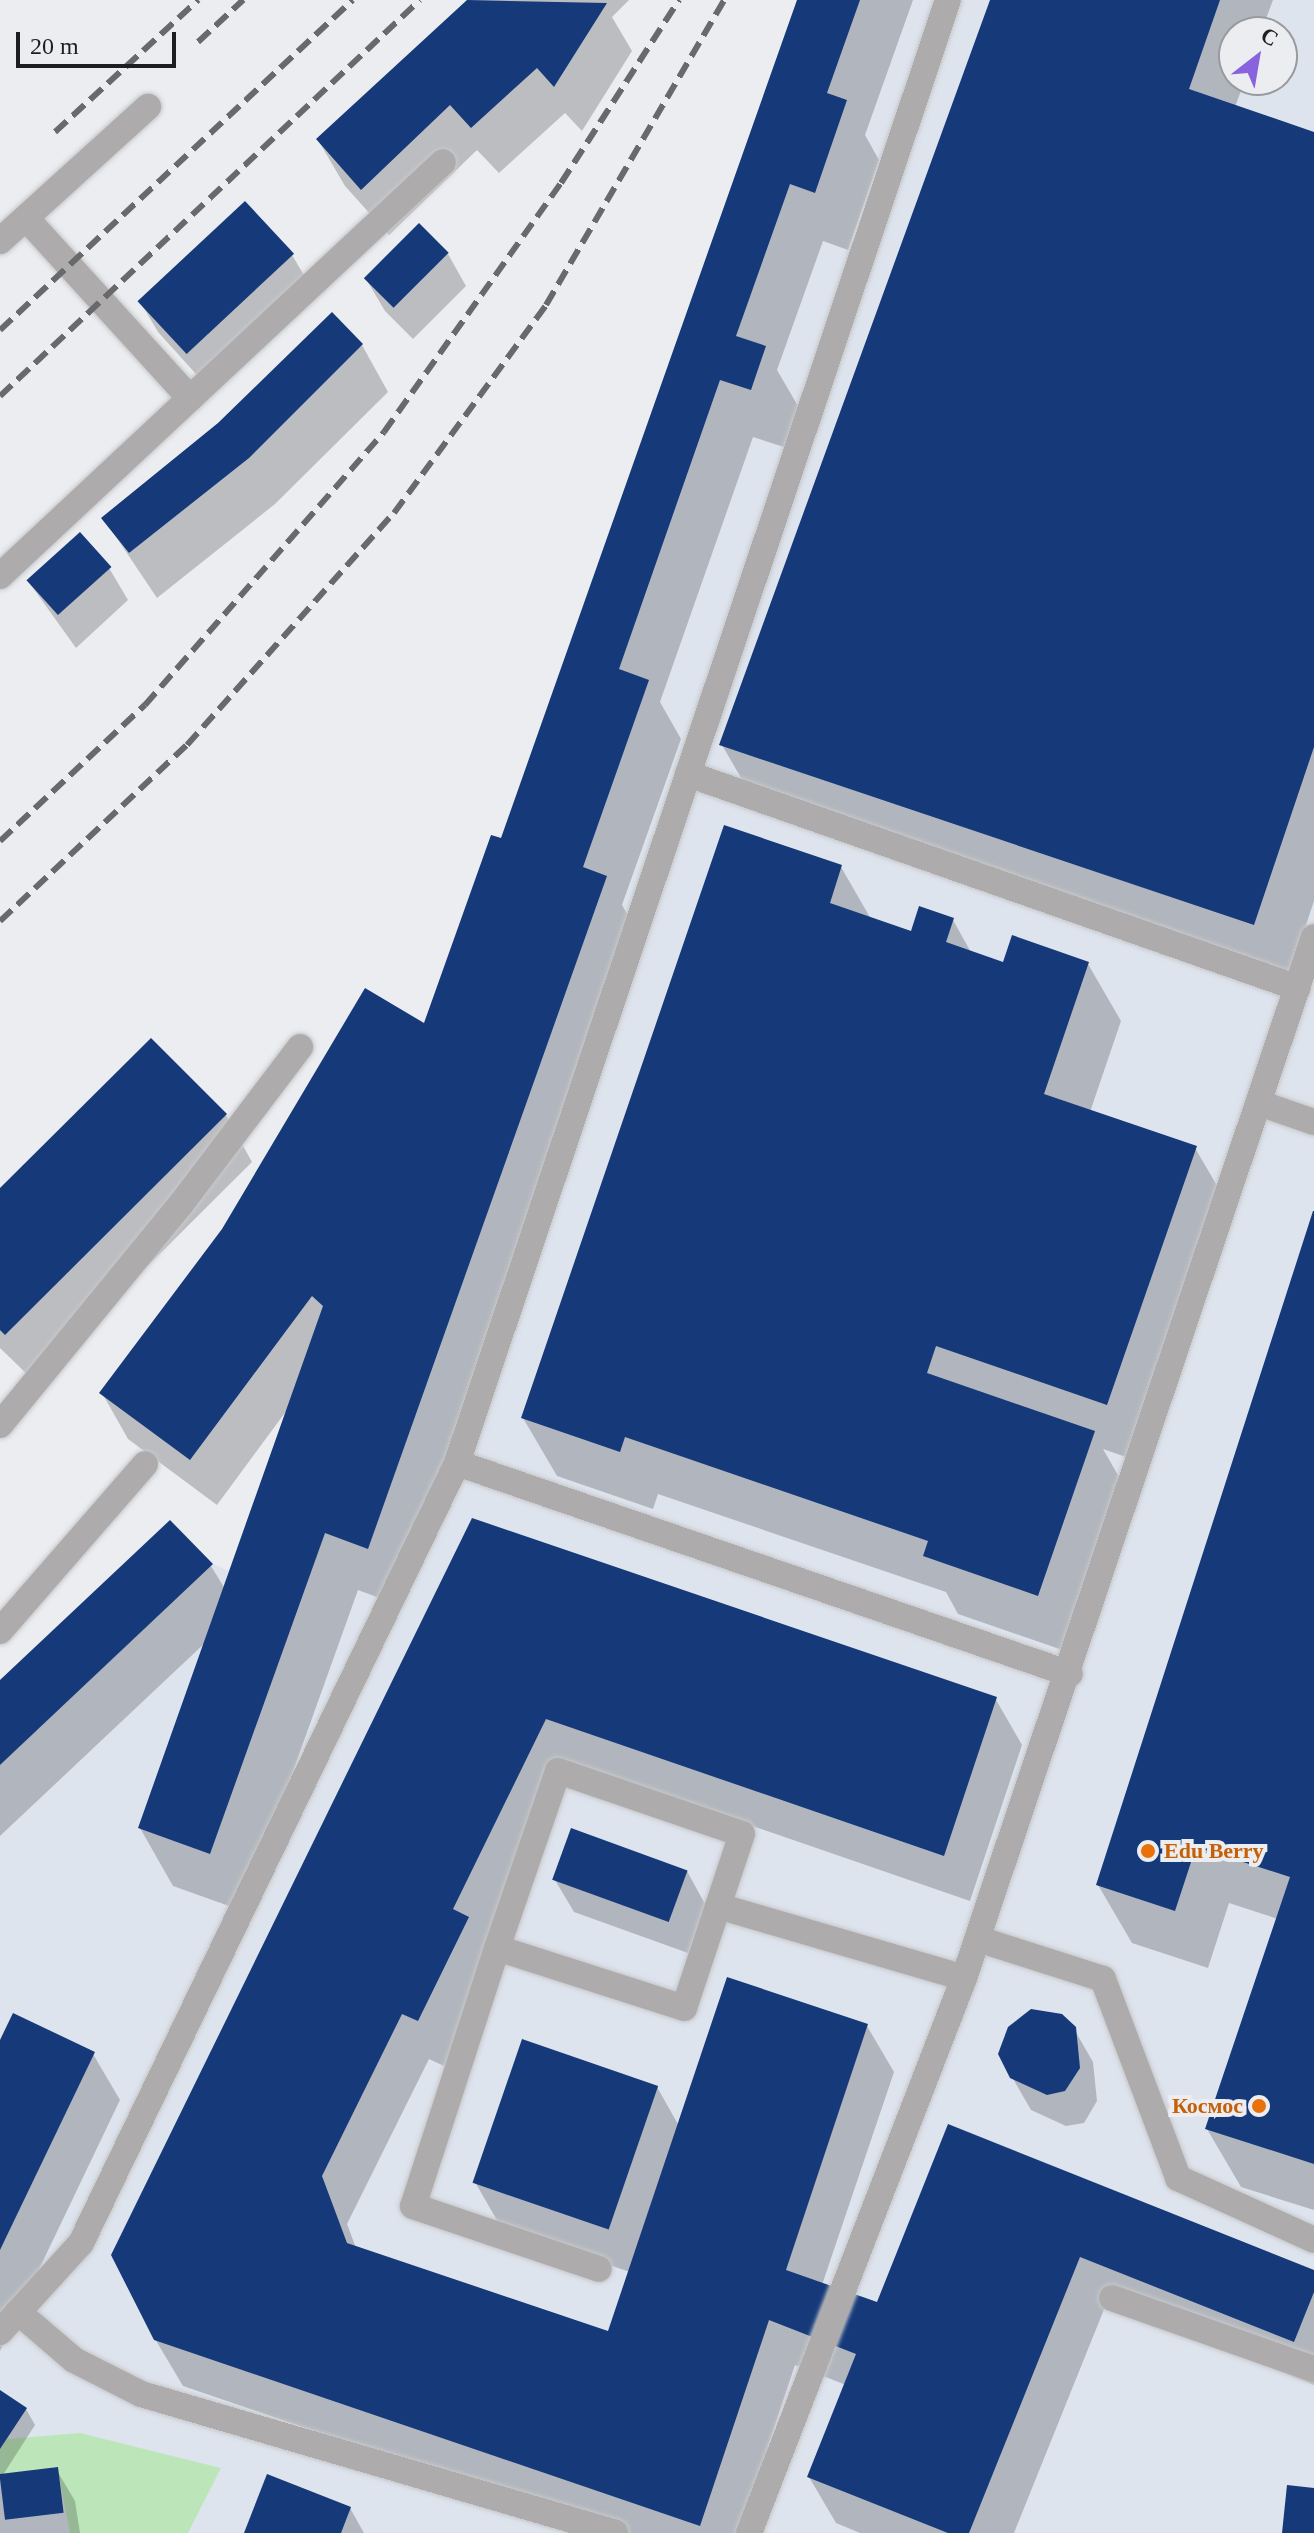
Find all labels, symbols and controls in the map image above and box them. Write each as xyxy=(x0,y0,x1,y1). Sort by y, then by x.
scale bar xyxy=(20,16,180,66)
north arrow xyxy=(1218,16,1298,96)
text: С xyxy=(1256,22,1283,52)
text: 20 m xyxy=(30,33,79,59)
place label: Edu Berry xyxy=(1164,1838,1264,1864)
marker: Edu Berry xyxy=(1139,1842,1157,1860)
place label: Космос xyxy=(1172,2093,1243,2119)
marker: Космос xyxy=(1250,2097,1268,2115)

